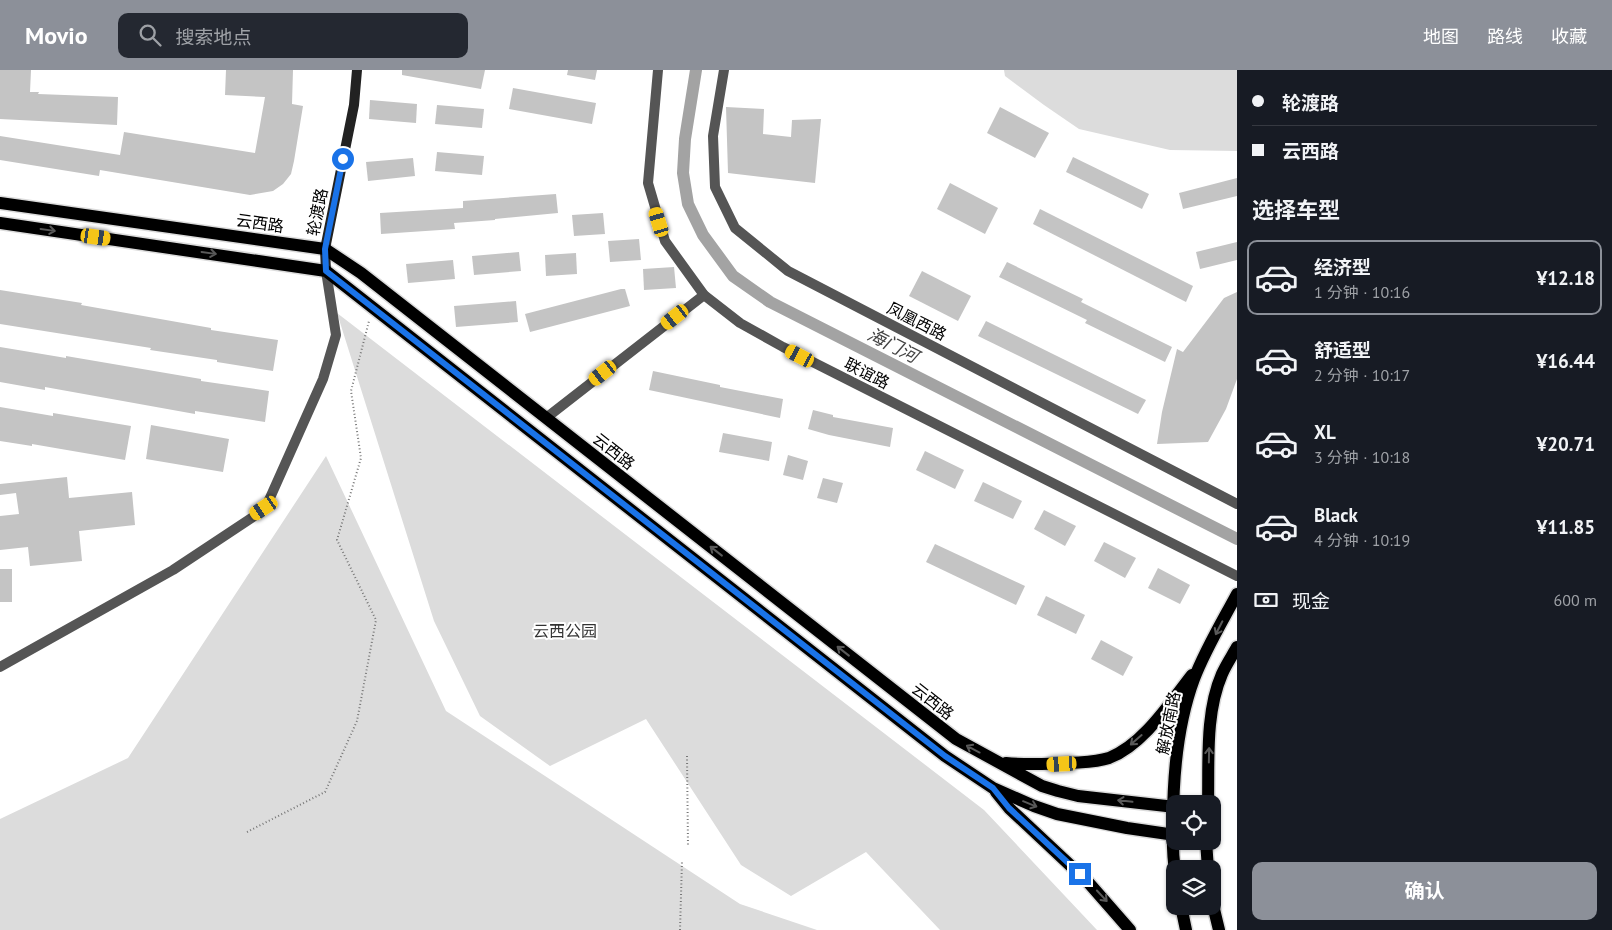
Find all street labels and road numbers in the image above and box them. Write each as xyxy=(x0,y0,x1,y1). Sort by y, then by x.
street label: 轮渡路 xyxy=(303,187,331,237)
street label: 云西路 xyxy=(235,210,285,236)
street label: 凤凰西路 xyxy=(884,298,950,344)
street label: 联谊路 xyxy=(841,353,893,393)
street label: 云西路 xyxy=(589,428,639,474)
street label: 云西路 xyxy=(908,678,958,724)
street label: 解放南路 xyxy=(1152,690,1184,756)

